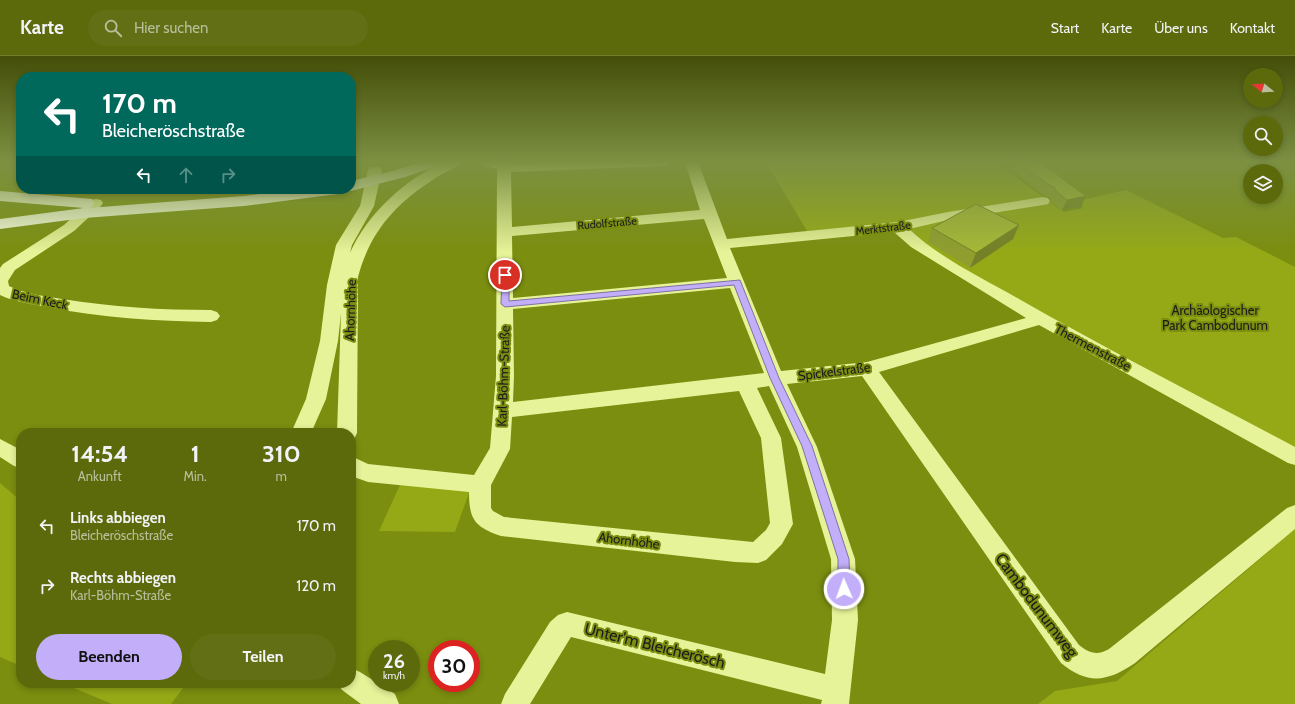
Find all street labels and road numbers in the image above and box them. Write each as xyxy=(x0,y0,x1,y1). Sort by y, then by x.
street label: Rudolfstraße xyxy=(577,213,638,233)
street label: Merktstraße xyxy=(855,218,912,238)
street label: Ahornhöhe xyxy=(341,279,359,341)
street label: Beim Keck xyxy=(11,285,70,313)
street label: Thermenstraße xyxy=(1052,320,1134,374)
street label: Karl-Böhm-Straße xyxy=(493,325,513,427)
street label: Spickelstraße xyxy=(797,359,871,383)
street label: Ahornhöhe xyxy=(598,528,661,552)
street label: Cambodunumweg xyxy=(991,549,1083,662)
street label: Unter'm Bleicherösch xyxy=(583,619,727,672)

